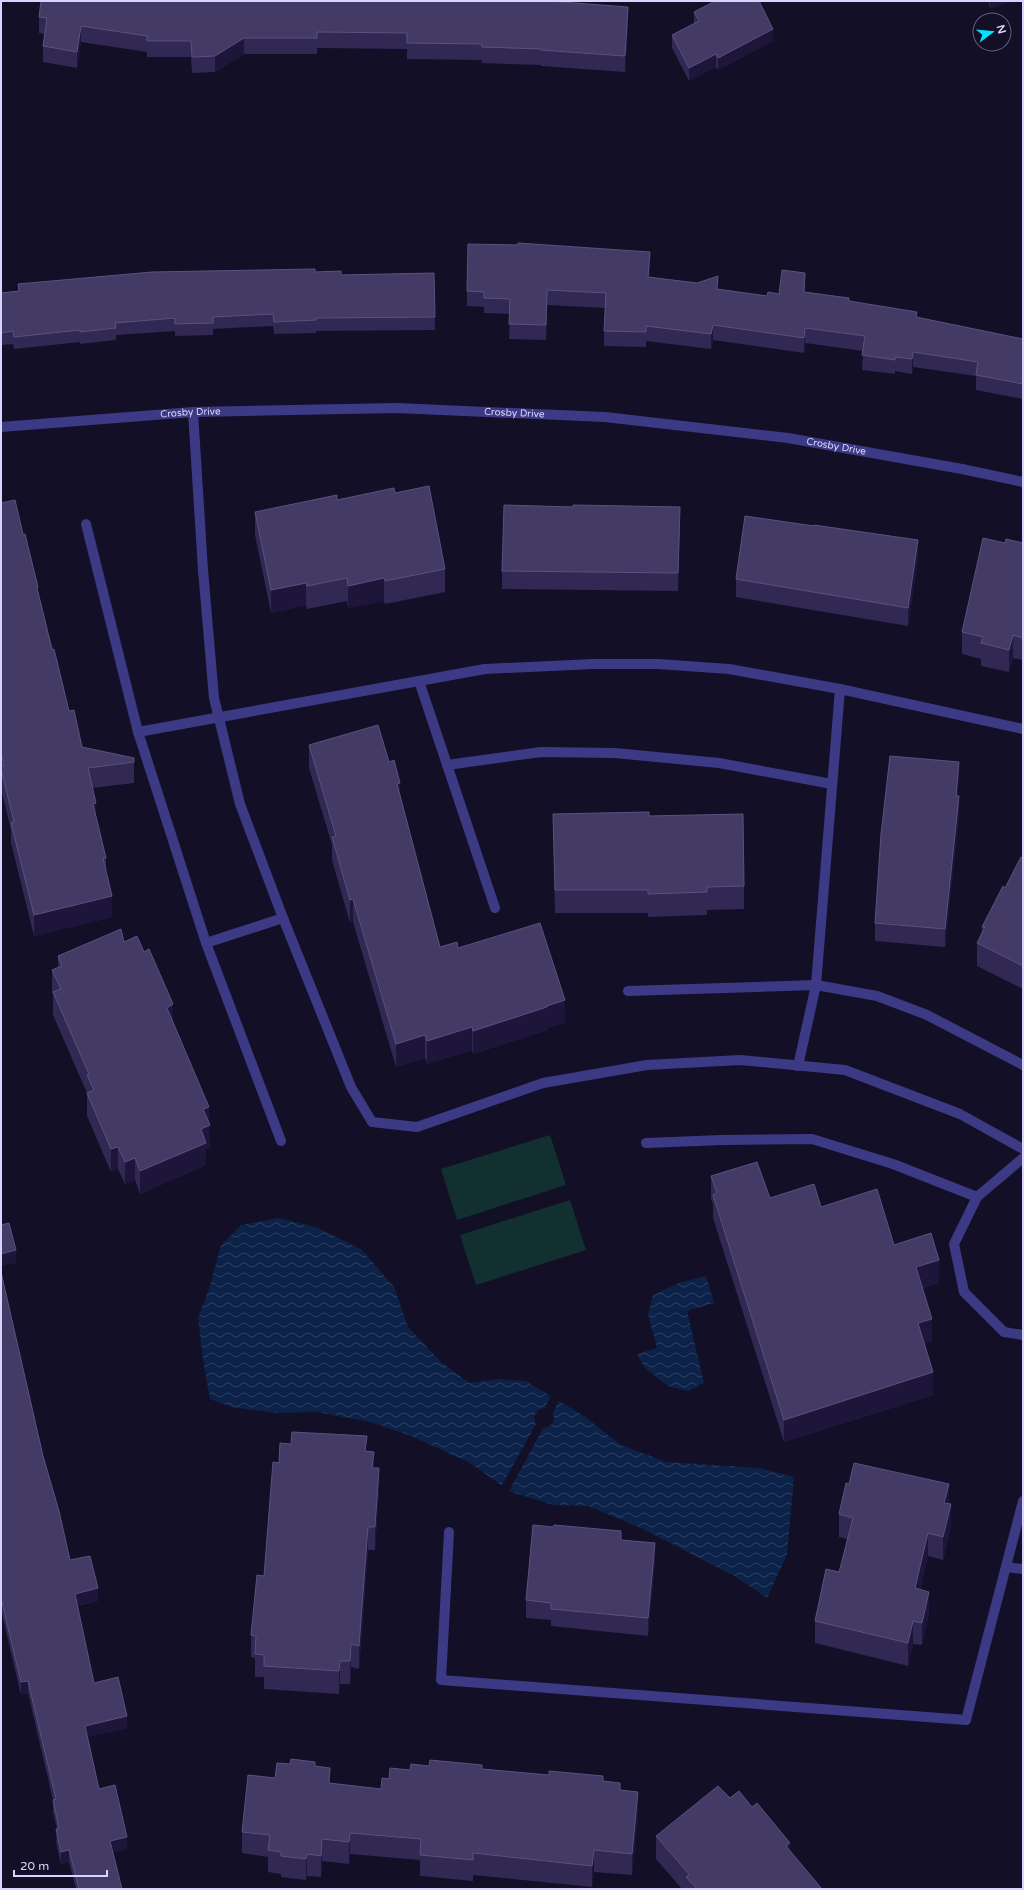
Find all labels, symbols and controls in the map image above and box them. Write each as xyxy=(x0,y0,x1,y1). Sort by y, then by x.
north arrow xyxy=(972,12,1012,52)
text: N xyxy=(994,23,1009,35)
street label: Crosby Drive xyxy=(160,405,221,421)
street label: Crosby Drive xyxy=(484,406,545,420)
street label: Crosby Drive xyxy=(805,435,867,458)
scale bar xyxy=(14,1852,107,1878)
text: 20 m xyxy=(20,1859,49,1873)

